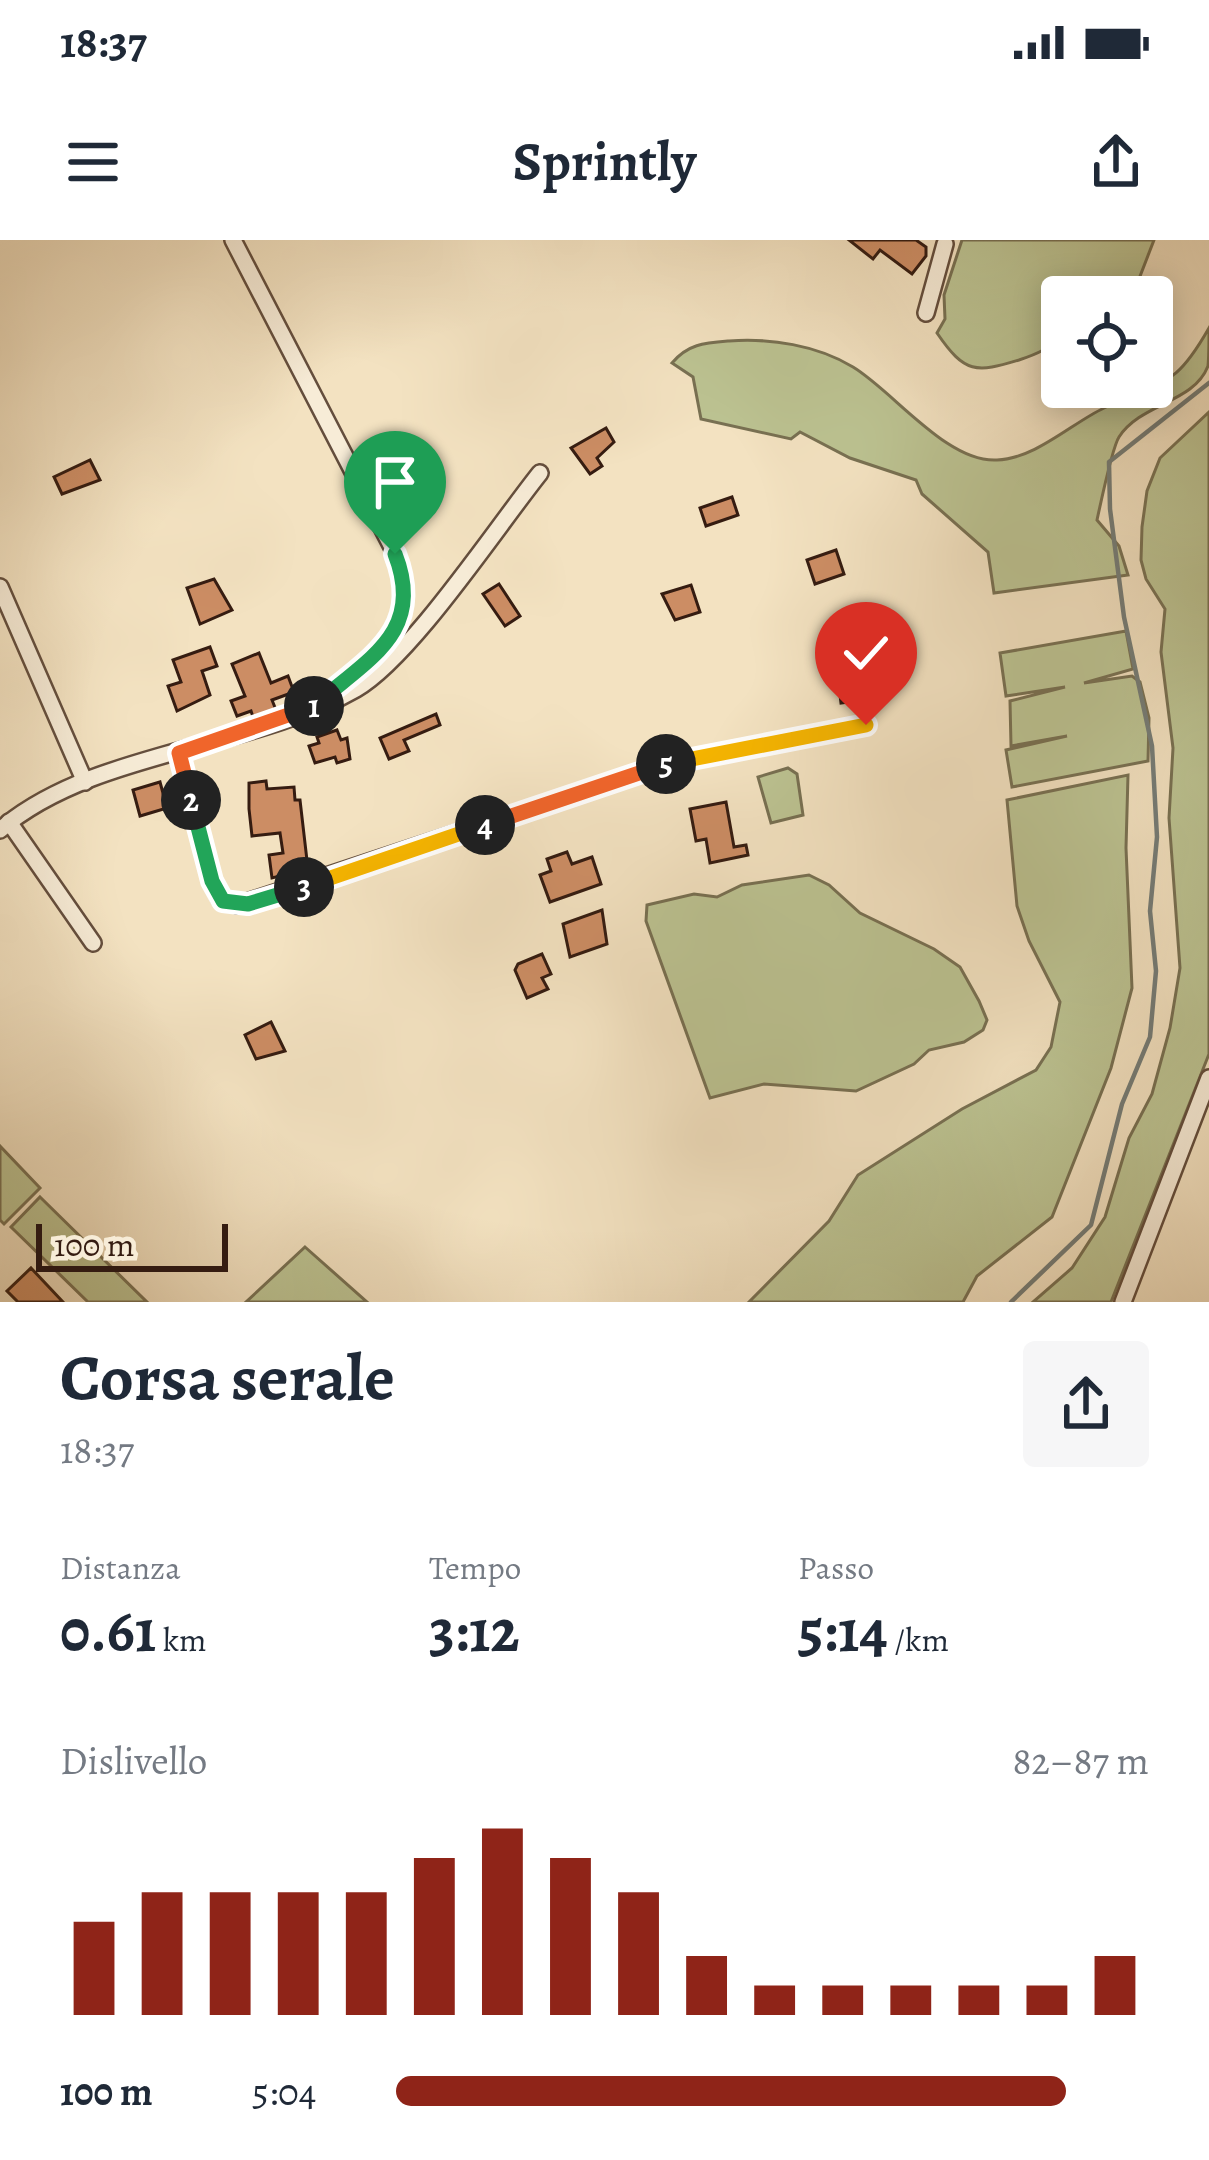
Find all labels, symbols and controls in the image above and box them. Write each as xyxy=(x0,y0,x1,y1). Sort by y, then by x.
text: 18:37 xyxy=(60,11,147,73)
text: Sprintly xyxy=(513,125,696,199)
icon: menu xyxy=(60,129,126,195)
icon: share xyxy=(1083,129,1149,195)
map controls xyxy=(1041,276,1173,408)
button: locate xyxy=(1041,276,1173,408)
pin xyxy=(344,431,446,554)
icon: arrive xyxy=(362,449,428,515)
pin xyxy=(815,602,917,725)
icon: check xyxy=(833,620,899,686)
pin: 1 xyxy=(284,676,344,736)
text: 1 xyxy=(308,683,320,728)
pin: 5 xyxy=(636,734,696,794)
text: 5 xyxy=(659,741,673,786)
pin: 2 xyxy=(161,770,221,830)
text: 2 xyxy=(183,777,199,822)
pin: 4 xyxy=(455,795,515,855)
text: 4 xyxy=(477,802,493,847)
pin: 3 xyxy=(274,857,334,917)
text: 3 xyxy=(297,864,311,909)
scale bar xyxy=(36,1218,228,1271)
text: 100 m xyxy=(54,1222,134,1267)
text: Corsa serale xyxy=(60,1333,395,1423)
button: share xyxy=(1023,1341,1149,1467)
text: 18:37 xyxy=(60,1423,134,1476)
text: Distanza xyxy=(60,1545,181,1590)
text: Tempo xyxy=(429,1545,521,1590)
text: Passo xyxy=(798,1545,874,1590)
text: 0.61 xyxy=(60,1590,156,1672)
text: 3:12 xyxy=(429,1590,520,1672)
text: 5:14 xyxy=(798,1590,888,1672)
text: km xyxy=(156,1617,207,1662)
text: /km xyxy=(888,1617,949,1662)
text: Dislivello xyxy=(60,1734,207,1787)
text: 82–87 m xyxy=(1012,1734,1149,1787)
text: 100 m xyxy=(60,2065,153,2118)
text: 5:04 xyxy=(252,2065,317,2118)

